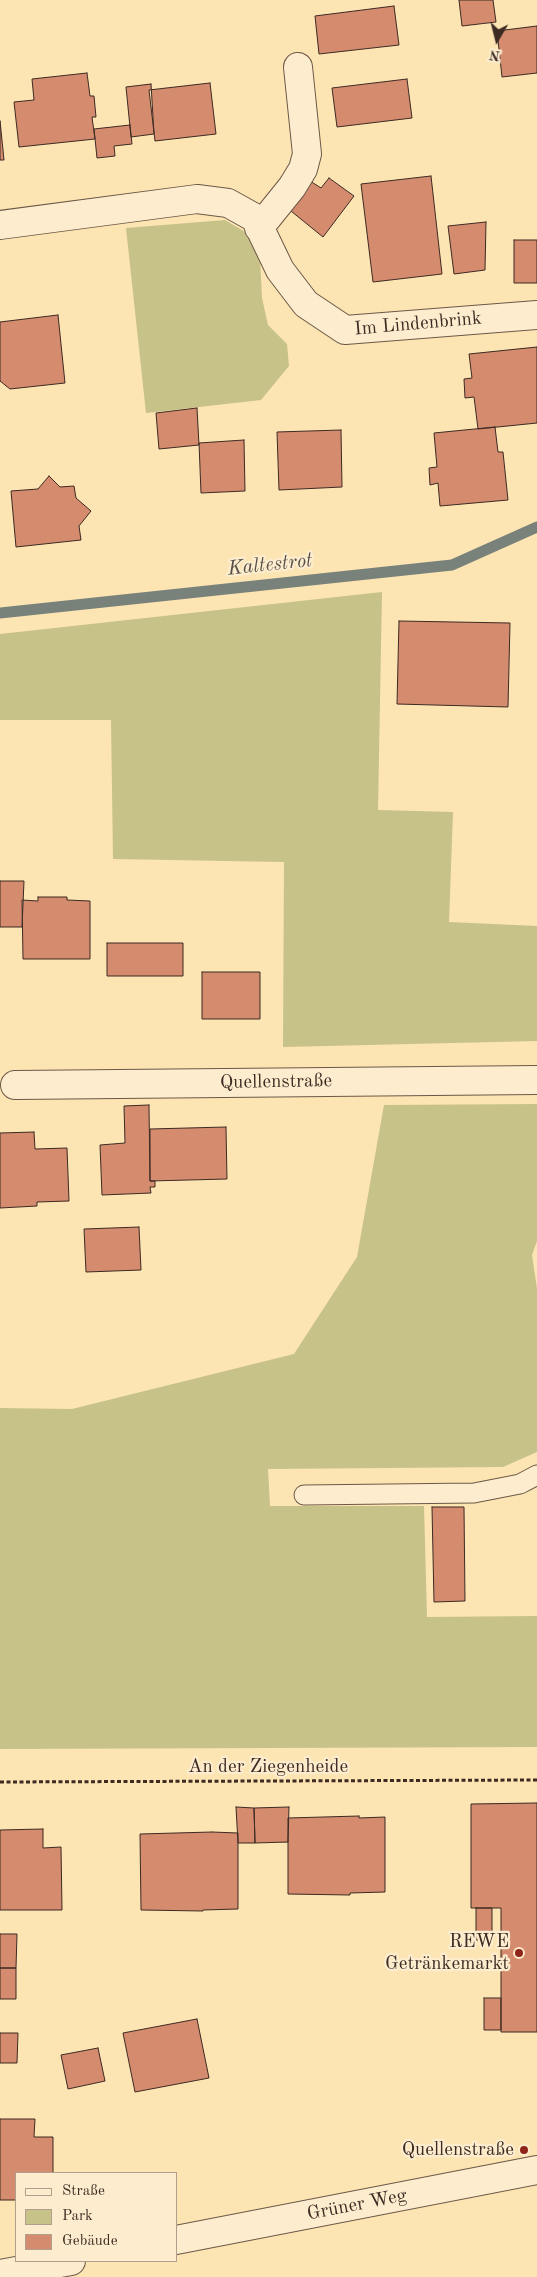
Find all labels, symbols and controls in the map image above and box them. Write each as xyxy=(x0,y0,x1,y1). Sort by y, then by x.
north arrow xyxy=(472,15,522,65)
text: N xyxy=(489,47,501,63)
street label: Im Lindenbrink xyxy=(353,307,483,341)
water label: Kaltestrot xyxy=(226,549,314,581)
street label: Quellenstraße xyxy=(220,1070,332,1094)
street label: An der Ziegenheide xyxy=(188,1756,348,1778)
place label: REWE Getränkemarkt xyxy=(385,1931,509,1975)
marker: REWE Getränkemarkt xyxy=(513,1947,525,1959)
place label: Quellenstraße xyxy=(402,2139,514,2161)
marker: Quellenstraße xyxy=(518,2144,530,2156)
legend xyxy=(15,2172,178,2262)
text: Straße xyxy=(62,2184,105,2199)
street label: Grüner Weg xyxy=(305,2184,409,2226)
text: Park xyxy=(62,2209,93,2224)
text: Gebäude xyxy=(62,2234,118,2249)

